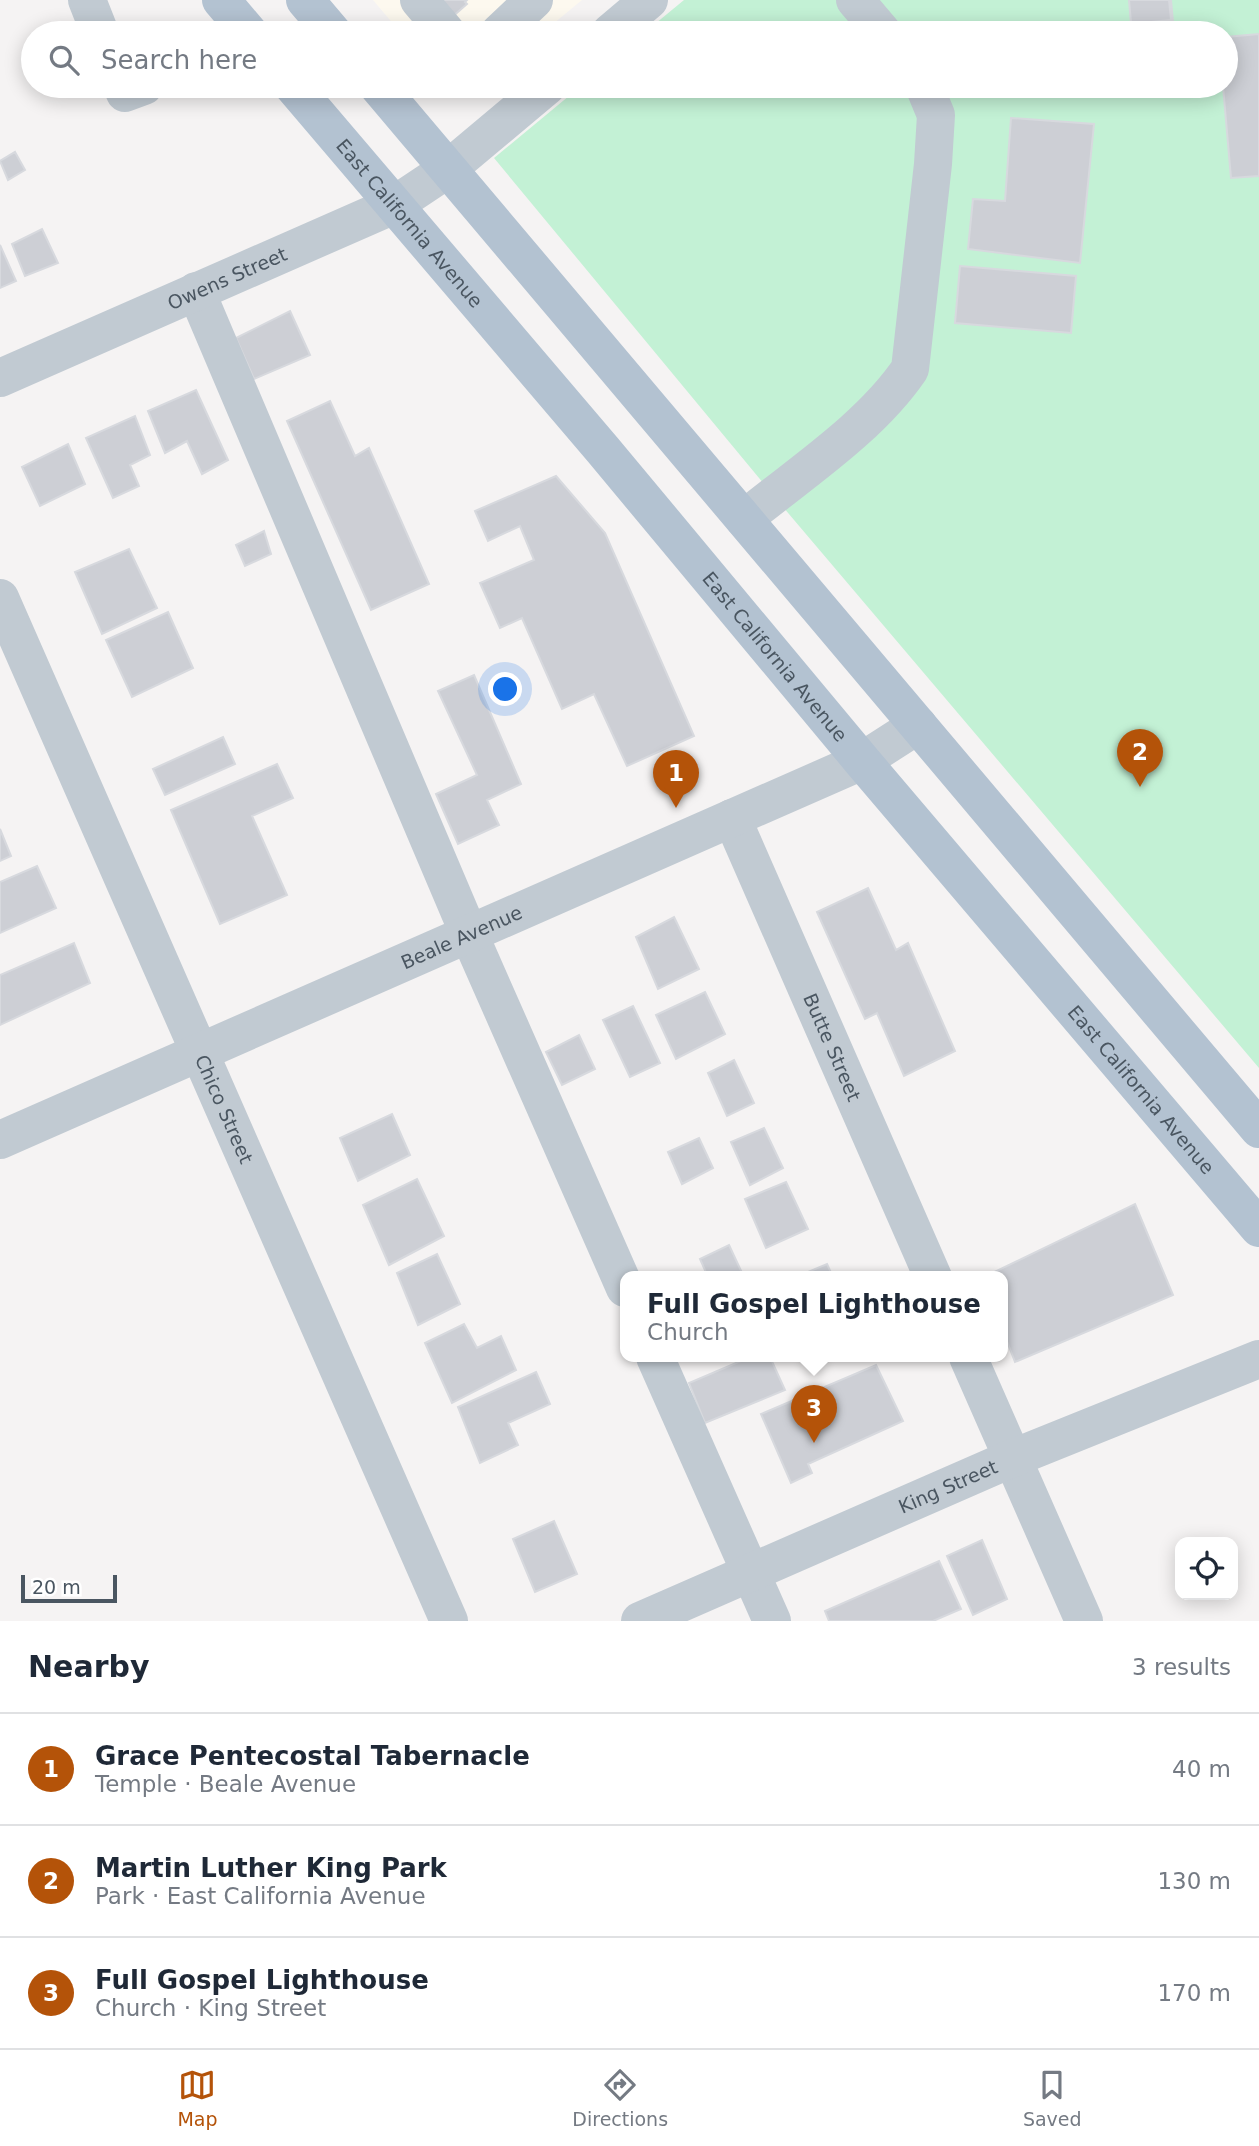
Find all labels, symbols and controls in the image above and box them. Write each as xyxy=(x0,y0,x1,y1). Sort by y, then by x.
search box xyxy=(21,21,1238,98)
icon: search xyxy=(45,41,83,79)
text: Search here xyxy=(101,45,257,75)
street label: East California Avenue xyxy=(332,134,487,312)
street label: Owens Street xyxy=(164,242,290,314)
street label: East California Avenue xyxy=(698,567,852,746)
your location xyxy=(488,672,522,706)
pin: 2 xyxy=(1117,729,1163,787)
pin: 1 xyxy=(653,750,699,808)
street label: Beale Avenue xyxy=(397,901,525,973)
street label: Butte Street xyxy=(799,990,866,1104)
street label: East California Avenue xyxy=(1064,1001,1219,1178)
street label: Chico Street xyxy=(191,1051,258,1167)
popup xyxy=(620,1271,1008,1362)
text: Full Gospel Lighthouse xyxy=(647,1289,981,1319)
text: Church xyxy=(647,1319,729,1345)
pin: 3 xyxy=(791,1385,837,1443)
street label: King Street xyxy=(895,1455,1001,1518)
map controls xyxy=(1175,1537,1238,1600)
button: locate xyxy=(1175,1537,1238,1600)
scale bar xyxy=(21,1572,117,1604)
text: 20 m xyxy=(32,1576,81,1598)
text: Nearby xyxy=(28,1649,150,1684)
text: 3 results xyxy=(1132,1654,1231,1680)
text: Grace Pentecostal Tabernacle xyxy=(95,1741,530,1771)
text: 1 xyxy=(43,1756,59,1782)
text: 40 m xyxy=(1172,1756,1231,1782)
text: Temple · Beale Avenue xyxy=(95,1771,356,1797)
text: Martin Luther King Park xyxy=(95,1853,447,1883)
text: 2 xyxy=(43,1868,59,1894)
text: 130 m xyxy=(1157,1868,1231,1894)
text: Park · East California Avenue xyxy=(95,1883,426,1909)
text: Full Gospel Lighthouse xyxy=(95,1965,429,1995)
text: 3 xyxy=(43,1980,59,2006)
text: 170 m xyxy=(1157,1980,1231,2006)
text: Church · King Street xyxy=(95,1995,326,2021)
tab: Map xyxy=(177,2066,218,2130)
tab: Directions xyxy=(572,2066,668,2130)
tab: Saved xyxy=(1023,2066,1082,2130)

